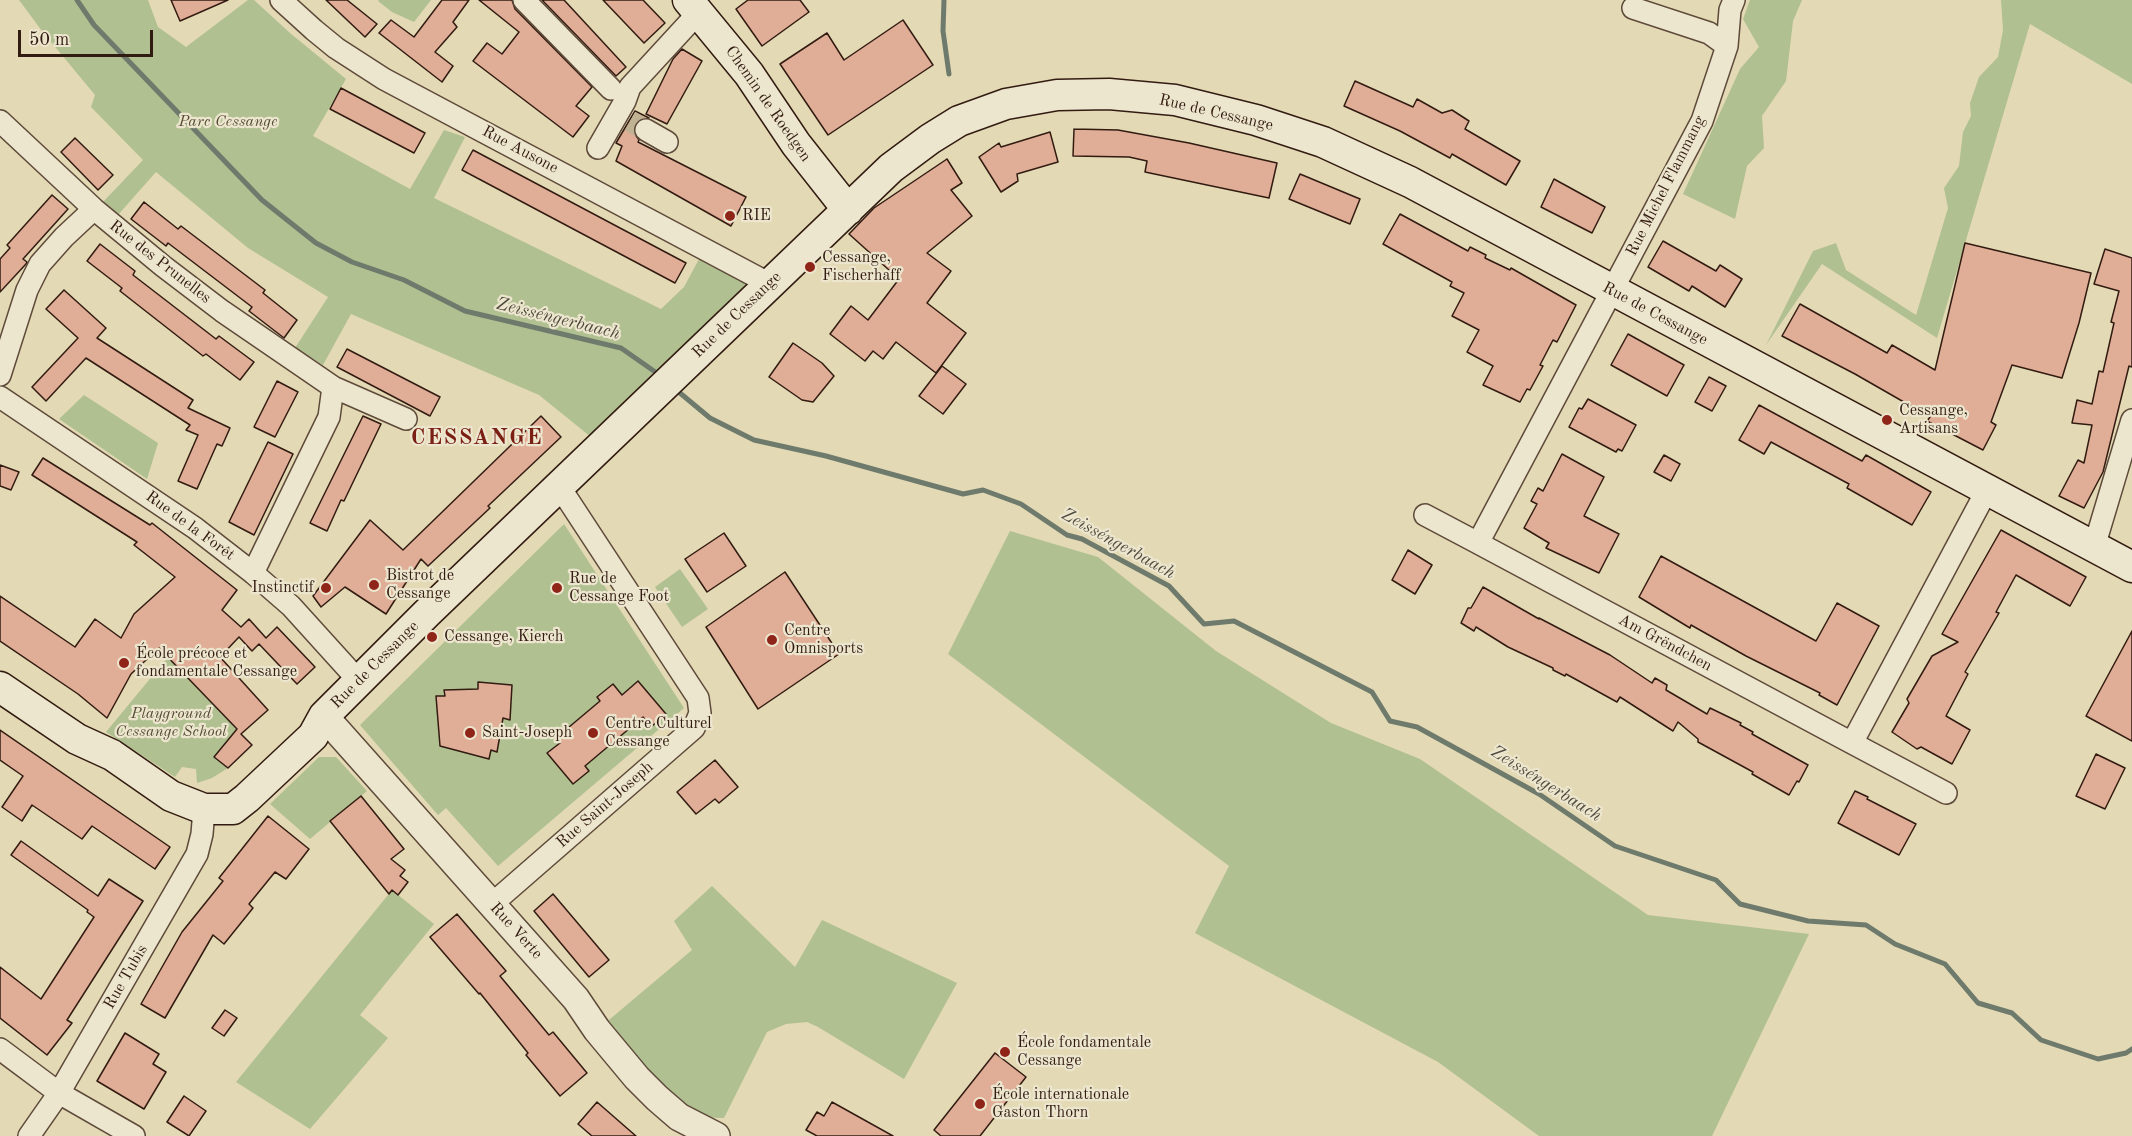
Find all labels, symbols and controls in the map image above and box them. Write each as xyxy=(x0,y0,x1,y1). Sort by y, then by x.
scale bar xyxy=(21,18,156,56)
text: 50 m xyxy=(29,31,69,49)
street label: Chemin de Roedgen xyxy=(721,42,815,166)
street label: Rue de Cessange xyxy=(1157,91,1275,135)
park label: Parc Cessange xyxy=(178,112,278,132)
street label: Rue Michel Flammang xyxy=(1622,113,1710,259)
street label: Rue Ausone xyxy=(479,122,561,178)
place label: RIE xyxy=(742,206,771,226)
marker: RIE xyxy=(723,209,737,223)
street label: Rue des Prunelles xyxy=(105,216,215,308)
place label: Cessange, Fischerhaff xyxy=(822,248,901,286)
marker: Cessange, Fischerhaff xyxy=(803,260,817,274)
street label: Rue de Cessange xyxy=(688,268,786,362)
street label: Rue de Cessange xyxy=(1599,278,1711,350)
water label: Zeisséngerbaach xyxy=(494,293,622,345)
place label: Cessange, Artisans xyxy=(1899,401,1968,439)
marker: Cessange, Artisans xyxy=(1880,413,1894,427)
district label: CESSANGE xyxy=(411,425,543,451)
street label: Rue de la Forêt xyxy=(142,487,238,565)
water label: Zeisséngerbaach xyxy=(1057,504,1179,584)
place label: Bistrot de Cessange xyxy=(386,566,454,604)
place label: Rue de Cessange Foot xyxy=(569,569,669,607)
place label: Instinctif xyxy=(251,578,314,598)
marker: Bistrot de Cessange xyxy=(367,578,381,592)
marker: Instinctif xyxy=(319,581,333,595)
marker: Rue de Cessange Foot xyxy=(550,581,564,595)
street label: Am Grëndchen xyxy=(1615,610,1715,676)
street label: Rue de Cessange xyxy=(327,617,423,713)
place label: Centre Omnisports xyxy=(784,621,863,659)
place label: Cessange, Kierch xyxy=(444,627,563,647)
marker: Cessange, Kierch xyxy=(425,630,439,644)
marker: Centre Omnisports xyxy=(765,633,779,647)
place label: École précoce et fondamentale Cessange xyxy=(136,644,297,682)
marker: École précoce et fondamentale Cessange xyxy=(117,656,131,670)
park label: Playground Cessange School xyxy=(115,704,227,742)
place label: Centre Culturel Cessange xyxy=(605,714,712,752)
place label: Saint-Joseph xyxy=(482,723,572,743)
marker: Saint-Joseph xyxy=(463,726,477,740)
marker: Centre Culturel Cessange xyxy=(586,726,600,740)
water label: Zeisséngerbaach xyxy=(1486,741,1606,827)
street label: Rue Saint-Joseph xyxy=(553,758,657,852)
street label: Rue Verte xyxy=(486,899,546,963)
street label: Rue Tubis xyxy=(100,941,152,1013)
place label: École fondamentale Cessange xyxy=(1017,1033,1151,1071)
marker: École fondamentale Cessange xyxy=(998,1045,1012,1059)
place label: École internationale Gaston Thorn xyxy=(992,1085,1129,1123)
marker: École internationale Gaston Thorn xyxy=(973,1097,987,1111)

